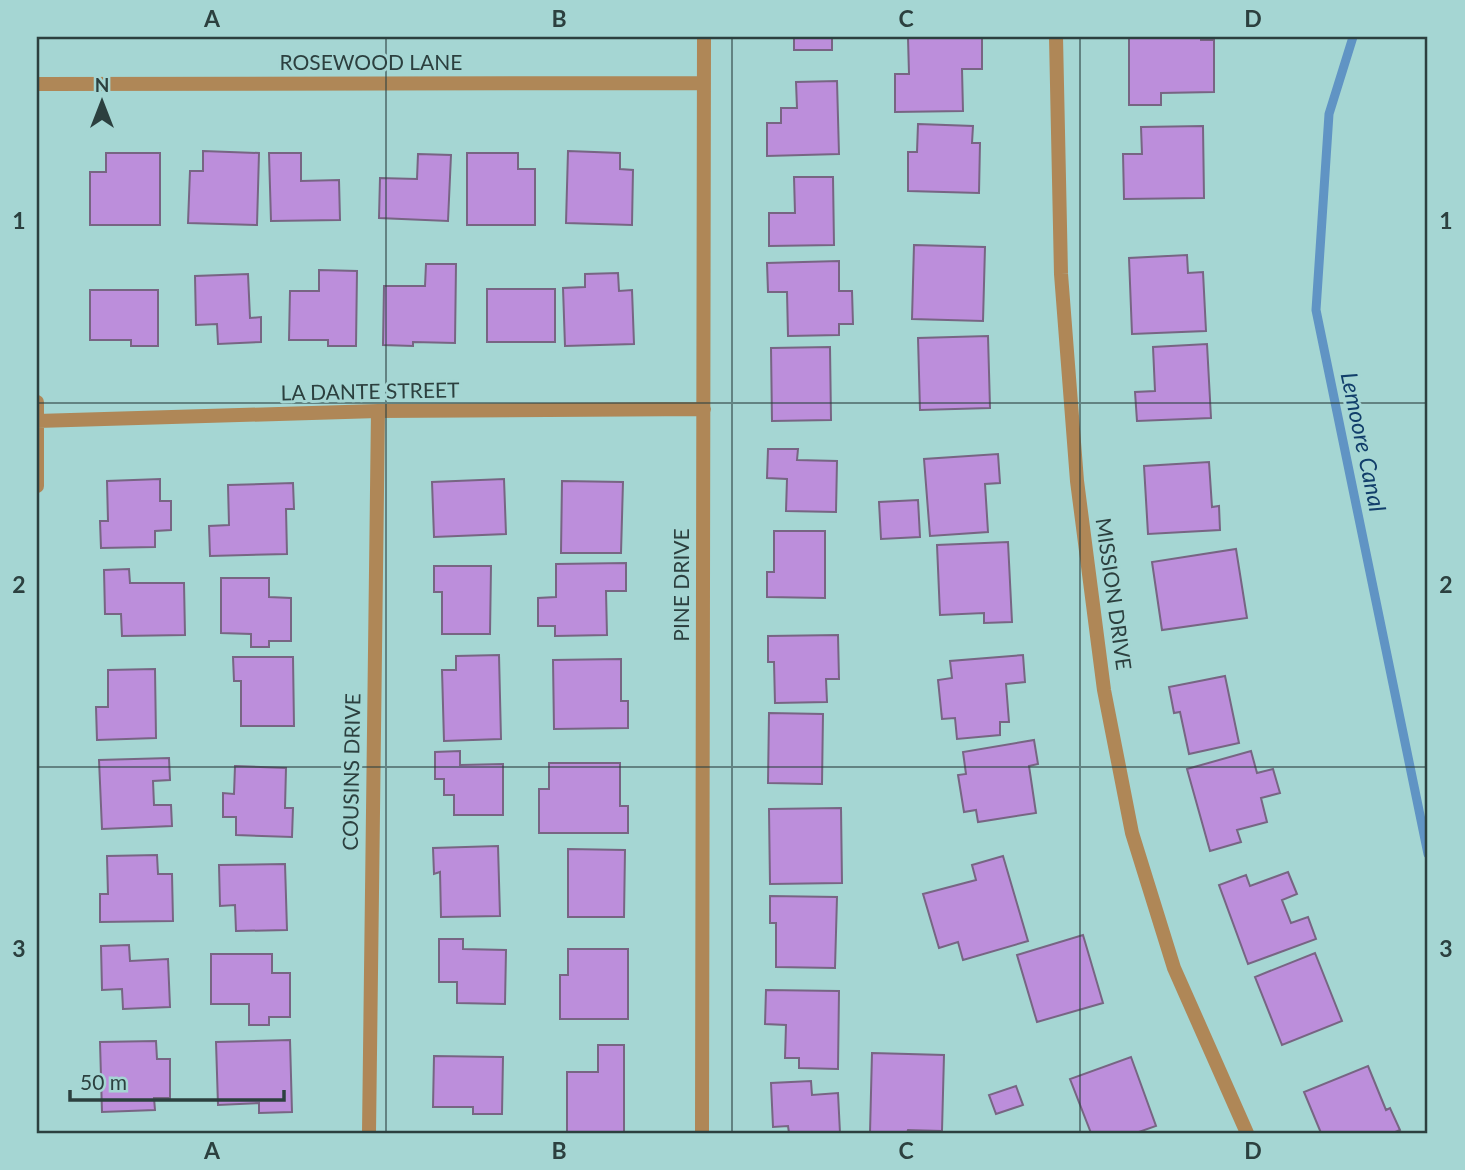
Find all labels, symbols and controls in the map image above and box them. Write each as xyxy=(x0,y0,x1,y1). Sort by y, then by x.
text: A xyxy=(203,4,221,32)
text: B xyxy=(551,4,567,32)
text: C xyxy=(898,4,914,32)
text: D xyxy=(1244,4,1262,32)
street label: ROSEWOOD LANE xyxy=(279,49,463,74)
north arrow xyxy=(66,66,136,136)
text: N xyxy=(95,73,109,96)
text: 1 xyxy=(12,206,26,234)
text: 1 xyxy=(1439,206,1453,234)
water label: Lemoore Canal xyxy=(1336,369,1392,514)
street label: LA DANTE STREET xyxy=(280,376,460,405)
street label: MISSION DRIVE xyxy=(1091,516,1138,672)
street label: PINE DRIVE xyxy=(668,528,693,642)
text: 2 xyxy=(12,570,26,598)
text: 2 xyxy=(1439,570,1453,598)
street label: COUSINS DRIVE xyxy=(337,693,364,851)
text: 3 xyxy=(12,934,26,962)
text: 3 xyxy=(1439,934,1453,962)
scale bar xyxy=(70,1058,284,1102)
text: 50 m xyxy=(80,1069,127,1094)
text: A xyxy=(203,1136,221,1164)
text: B xyxy=(551,1136,567,1164)
text: C xyxy=(898,1136,914,1164)
text: D xyxy=(1244,1136,1262,1164)

